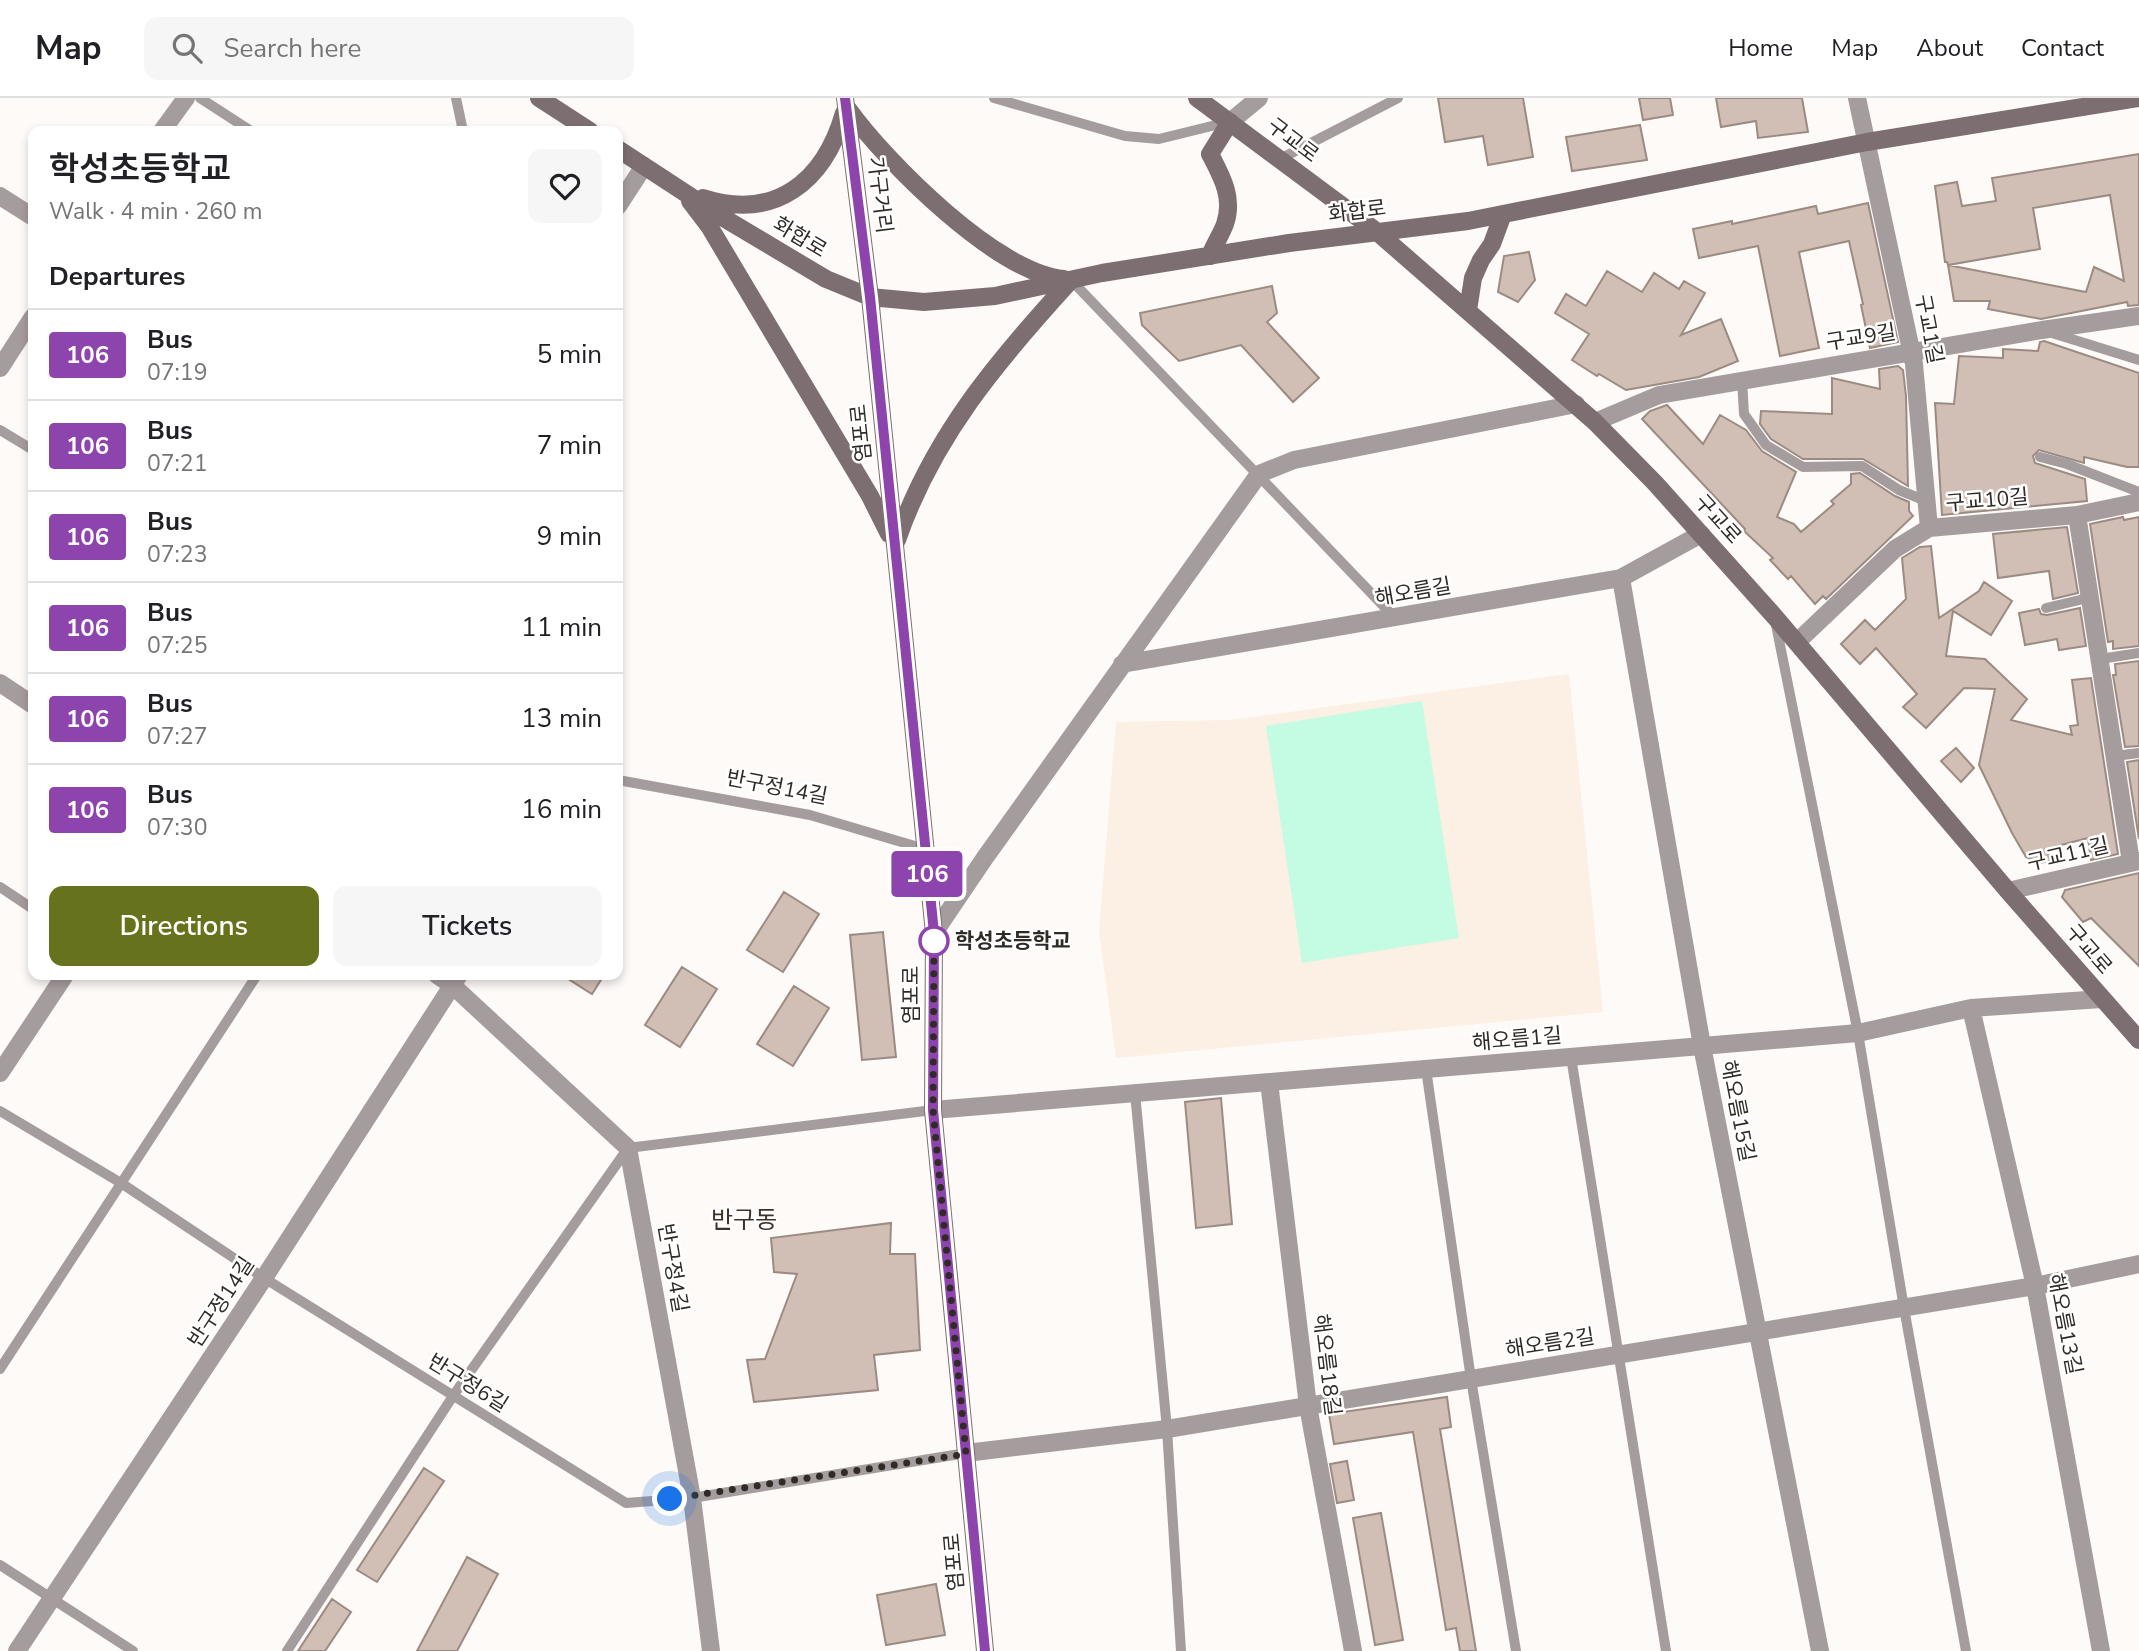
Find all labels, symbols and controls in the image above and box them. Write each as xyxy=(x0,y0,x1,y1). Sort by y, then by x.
search box xyxy=(144,17,634,80)
text: Map xyxy=(35,26,102,71)
icon: search xyxy=(168,29,206,67)
text: Search here xyxy=(224,31,361,66)
text: Home xyxy=(1728,32,1793,64)
text: Map xyxy=(1831,32,1878,64)
text: About xyxy=(1916,32,1983,64)
text: Contact xyxy=(2021,32,2104,64)
street label: 구교로 xyxy=(1261,111,1325,169)
text: 학성초등학교 xyxy=(49,147,231,192)
button: heart xyxy=(528,149,602,223)
street label: 가구거리 xyxy=(861,155,899,235)
street label: 화합로 xyxy=(1327,194,1387,228)
text: Walk · 4 min · 260 m xyxy=(49,196,262,227)
street label: 화합로 xyxy=(768,210,832,264)
text: Departures xyxy=(49,259,185,294)
street label: 구교1길 xyxy=(1909,292,1949,366)
street label: 구교9길 xyxy=(1824,318,1898,356)
text: Bus xyxy=(147,322,193,357)
text: 5 min xyxy=(537,337,602,372)
text: 106 xyxy=(66,339,109,371)
text: 07:19 xyxy=(147,357,207,388)
street label: 염포로 xyxy=(844,403,878,463)
text: Bus xyxy=(147,413,193,448)
text: 7 min xyxy=(537,428,602,463)
text: 106 xyxy=(66,430,109,462)
text: 07:21 xyxy=(147,448,207,479)
street label: 구교10길 xyxy=(1944,482,2030,518)
street label: 구교로 xyxy=(1688,488,1748,550)
text: Bus xyxy=(147,504,193,539)
text: 9 min xyxy=(537,519,602,554)
text: 106 xyxy=(66,521,109,553)
text: 07:23 xyxy=(147,539,207,570)
street label: 해오름길 xyxy=(1373,572,1453,612)
text: Bus xyxy=(147,595,193,630)
text: 11 min xyxy=(521,610,602,645)
text: 106 xyxy=(66,612,109,644)
text: 07:25 xyxy=(147,630,207,661)
text: Bus xyxy=(147,686,193,721)
text: 13 min xyxy=(521,701,602,736)
text: 106 xyxy=(66,703,109,735)
text: 07:27 xyxy=(147,721,207,752)
street label: 반구정14길 xyxy=(724,763,830,811)
text: Bus xyxy=(147,777,193,812)
text: 16 min xyxy=(521,792,602,827)
text: 106 xyxy=(66,794,109,826)
text: 07:30 xyxy=(147,812,207,843)
street label: 구교11길 xyxy=(2024,831,2112,877)
line badge: 106 xyxy=(887,851,967,897)
text: 106 xyxy=(905,858,949,890)
button: Directions xyxy=(49,886,319,966)
button: Tickets xyxy=(333,886,602,966)
street label: 구교로 xyxy=(2059,918,2119,980)
marker: 학성초등학교 xyxy=(919,926,949,956)
place label: 학성초등학교 xyxy=(955,927,1071,955)
street label: 염포로 xyxy=(897,966,925,1024)
street label: 해오름1길 xyxy=(1471,1021,1563,1057)
street label: 해오름15길 xyxy=(1714,1058,1762,1164)
district label: 반구동 xyxy=(711,1204,777,1236)
street label: 반구정4길 xyxy=(651,1221,695,1315)
street label: 반구정14길 xyxy=(181,1251,261,1353)
street label: 해오름13길 xyxy=(2041,1271,2089,1377)
street label: 해오름18길 xyxy=(1307,1312,1347,1418)
street label: 해오름2길 xyxy=(1503,1322,1597,1364)
street label: 반구정6길 xyxy=(422,1347,514,1419)
your location xyxy=(652,1481,687,1516)
street label: 염포로 xyxy=(938,1532,970,1592)

